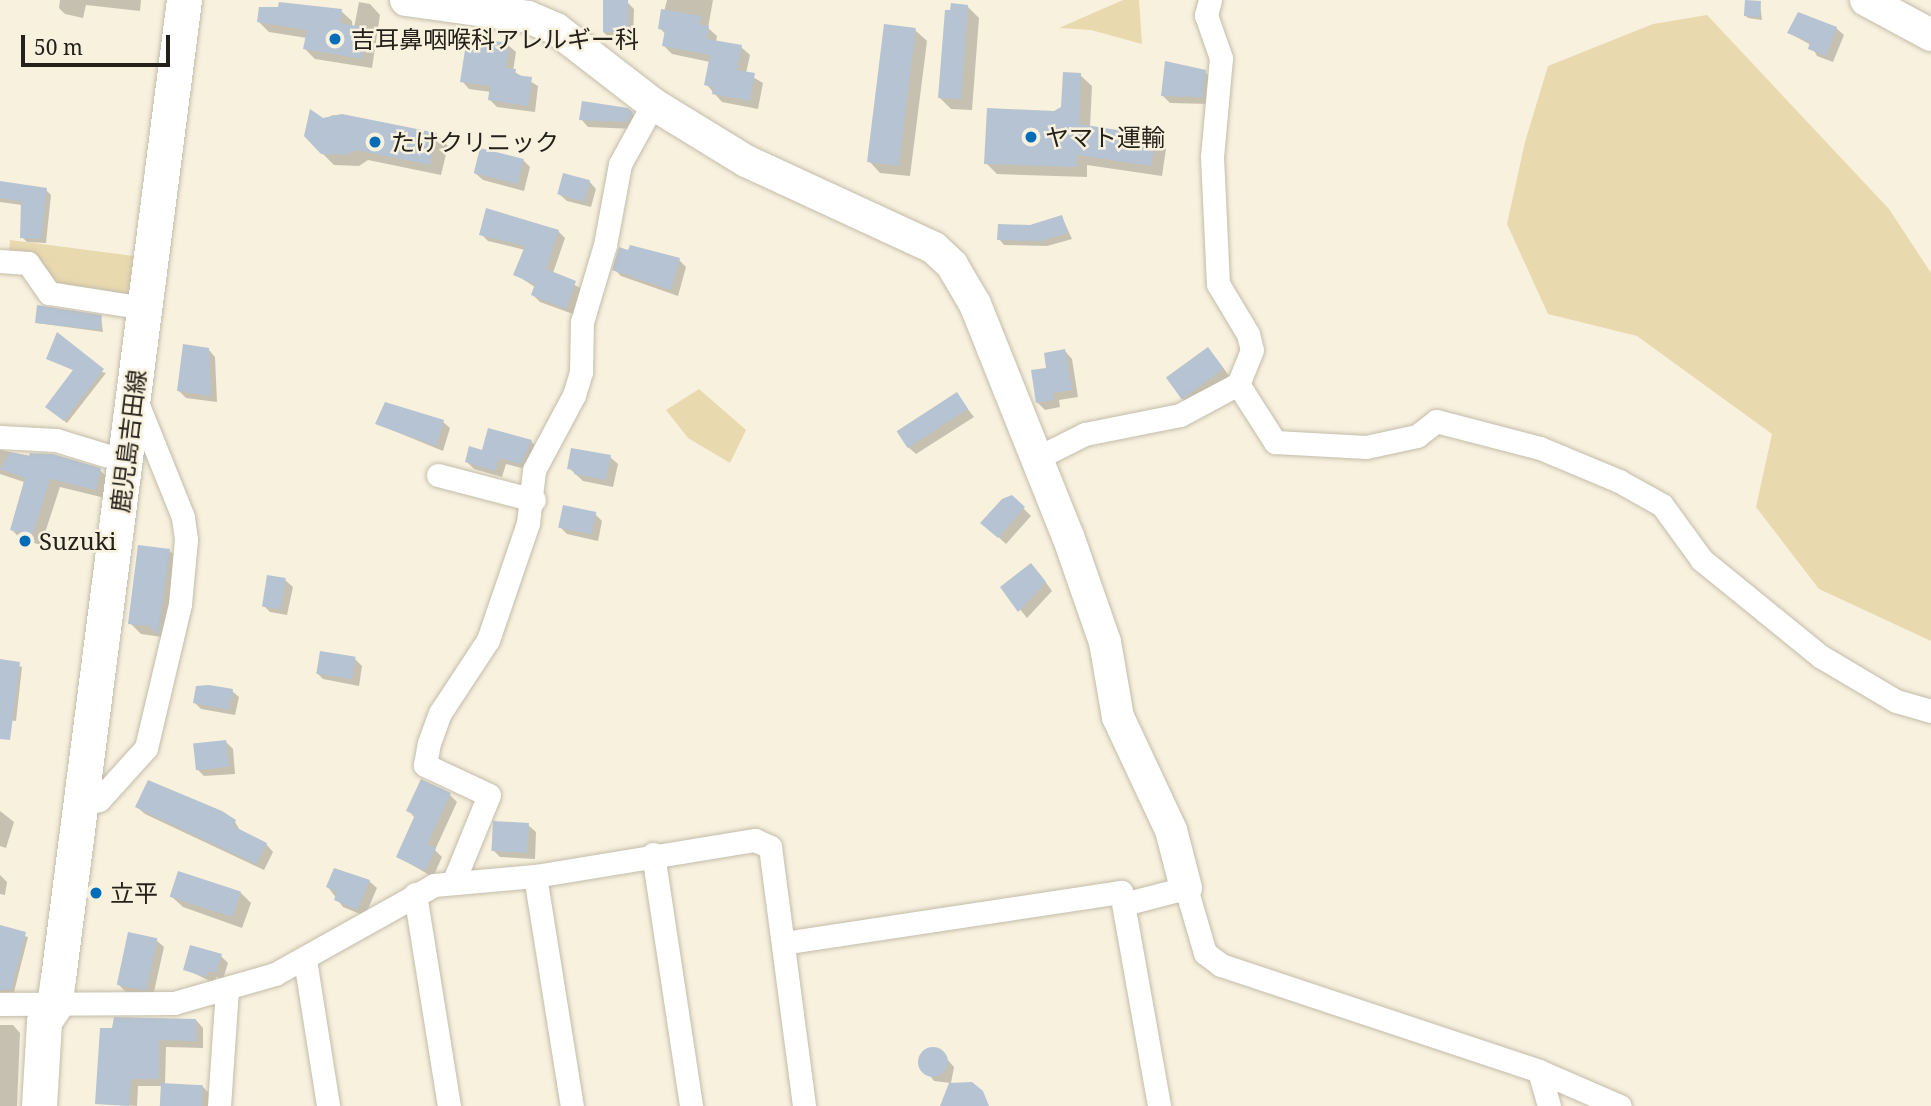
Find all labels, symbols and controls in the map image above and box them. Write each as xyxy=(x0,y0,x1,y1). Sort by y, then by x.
scale bar xyxy=(24,21,173,65)
place label: 吉耳鼻咽喉科アレルギー科 xyxy=(351,25,639,53)
marker: 吉耳鼻咽喉科アレルギー科 xyxy=(325,29,345,49)
text: 50 m xyxy=(34,33,83,61)
place label: ヤマト運輸 xyxy=(1045,123,1165,151)
place label: たけクリニック xyxy=(391,128,559,156)
marker: ヤマト運輸 xyxy=(1023,129,1039,145)
marker: たけクリニック xyxy=(365,132,385,152)
street label: 鹿児島吉田線 xyxy=(105,368,151,514)
place label: Suzuki xyxy=(39,527,117,555)
marker: Suzuki xyxy=(17,533,33,549)
place label: 立平 xyxy=(110,879,158,907)
marker: 立平 xyxy=(88,885,104,901)

